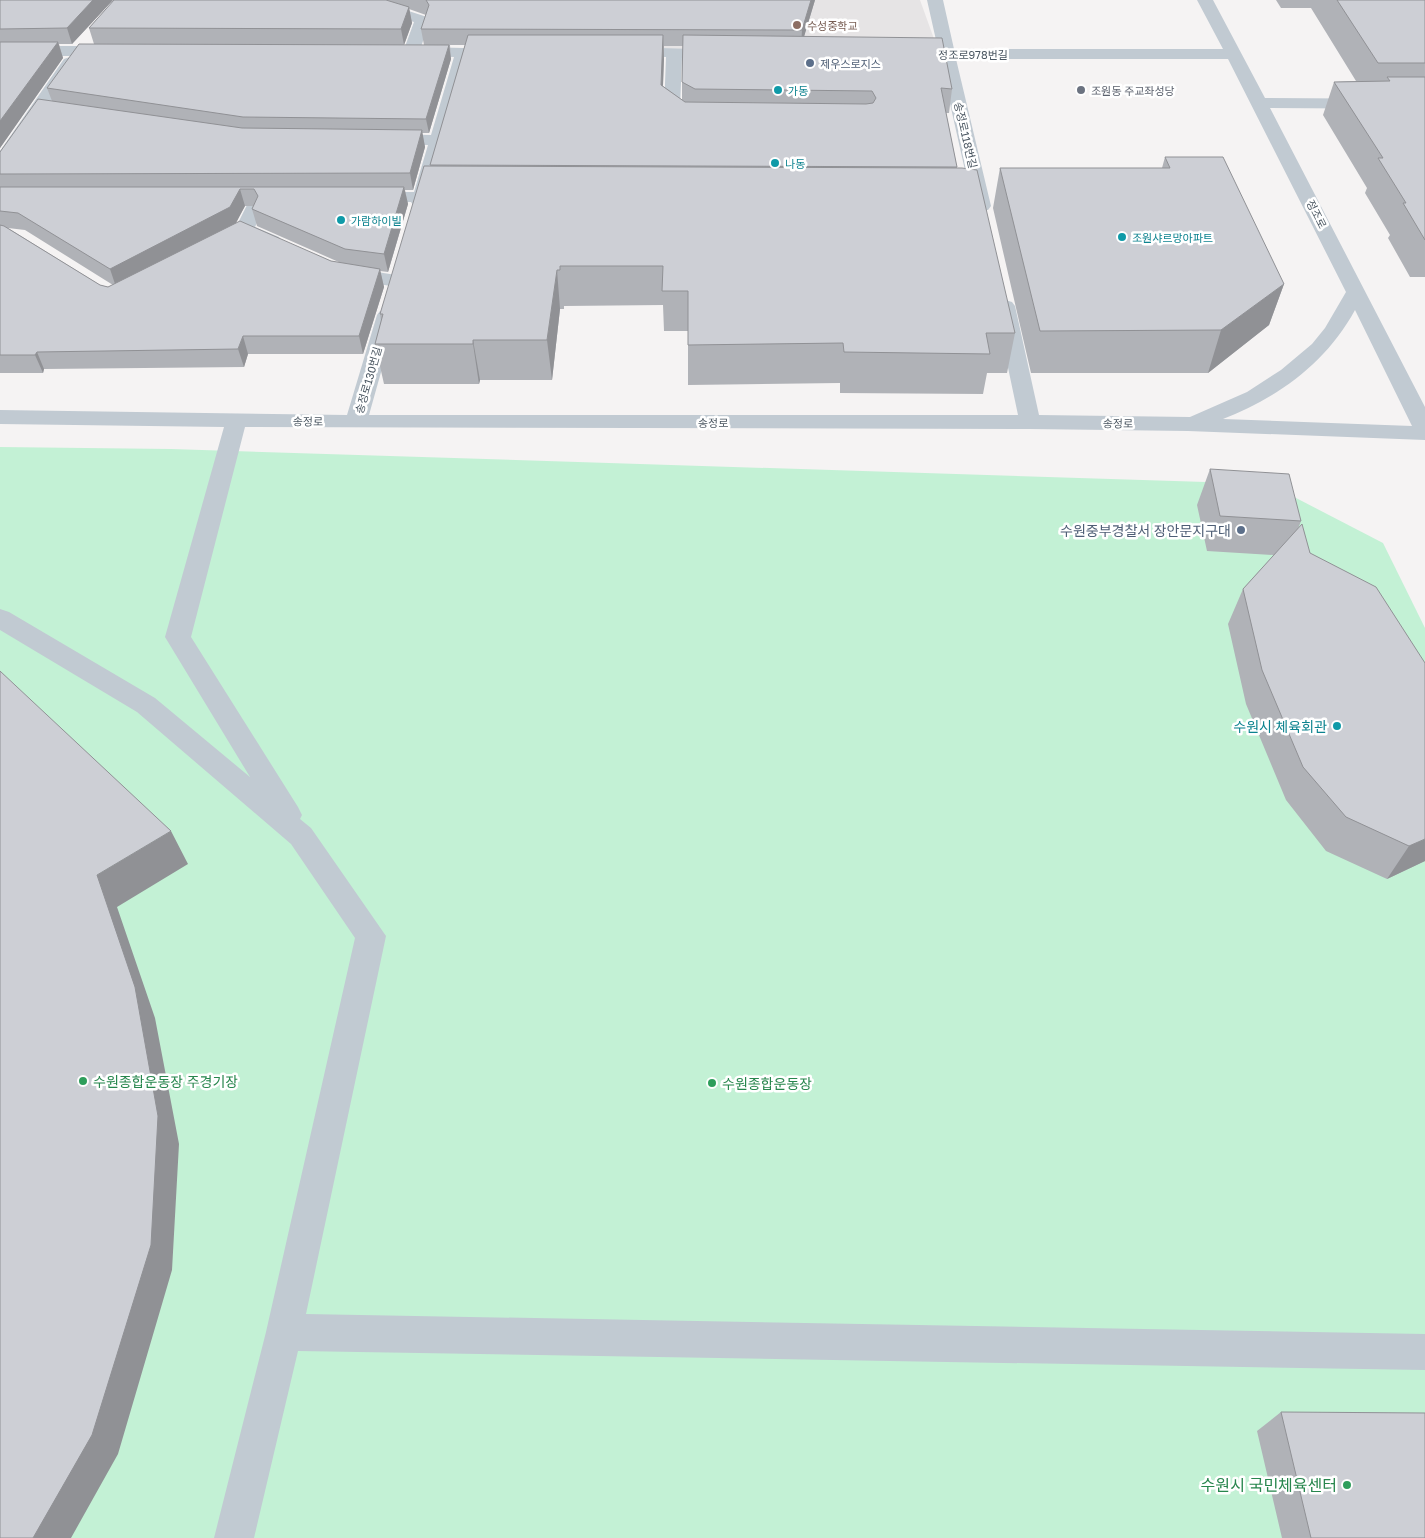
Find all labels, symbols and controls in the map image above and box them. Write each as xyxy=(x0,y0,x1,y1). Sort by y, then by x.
marker: 수성중학교 xyxy=(791,19,803,31)
place label: 수성중학교 xyxy=(807,19,858,32)
street label: 정조로978번길 xyxy=(938,48,1008,61)
marker: 제우스로지스 xyxy=(804,57,816,69)
place label: 제우스로지스 xyxy=(820,57,881,70)
marker: 가동 xyxy=(772,84,784,96)
place label: 가동 xyxy=(788,84,808,97)
marker: 조원동 주교좌성당 xyxy=(1075,84,1087,96)
place label: 조원동 주교좌성당 xyxy=(1091,84,1175,97)
street label: 송정로118번길 xyxy=(952,100,980,170)
marker: 나동 xyxy=(769,157,781,169)
place label: 나동 xyxy=(785,157,805,170)
street label: 정조로 xyxy=(1304,198,1330,230)
marker: 가람하이빌 xyxy=(335,214,347,226)
place label: 가람하이빌 xyxy=(351,214,402,227)
marker: 조원샤르망아파트 xyxy=(1116,231,1128,243)
place label: 조원샤르망아파트 xyxy=(1132,231,1213,244)
street label: 송정로130번길 xyxy=(352,345,384,415)
street label: 송정로 xyxy=(293,414,323,428)
street label: 송정로 xyxy=(698,416,728,429)
street label: 송정로 xyxy=(1103,416,1133,430)
place label: 수원중부경찰서 장안문지구대 xyxy=(1060,522,1231,539)
marker: 수원중부경찰서 장안문지구대 xyxy=(1235,524,1247,536)
place label: 수원시 체육회관 xyxy=(1233,718,1327,735)
marker: 수원시 체육회관 xyxy=(1331,720,1343,732)
place label: 수원종합운동장 주경기장 xyxy=(93,1073,238,1090)
marker: 수원종합운동장 주경기장 xyxy=(77,1075,89,1087)
place label: 수원종합운동장 xyxy=(722,1075,812,1092)
marker: 수원종합운동장 xyxy=(706,1077,718,1089)
place label: 수원시 국민체육센터 xyxy=(1201,1475,1337,1495)
marker: 수원시 국민체육센터 xyxy=(1341,1479,1353,1491)

